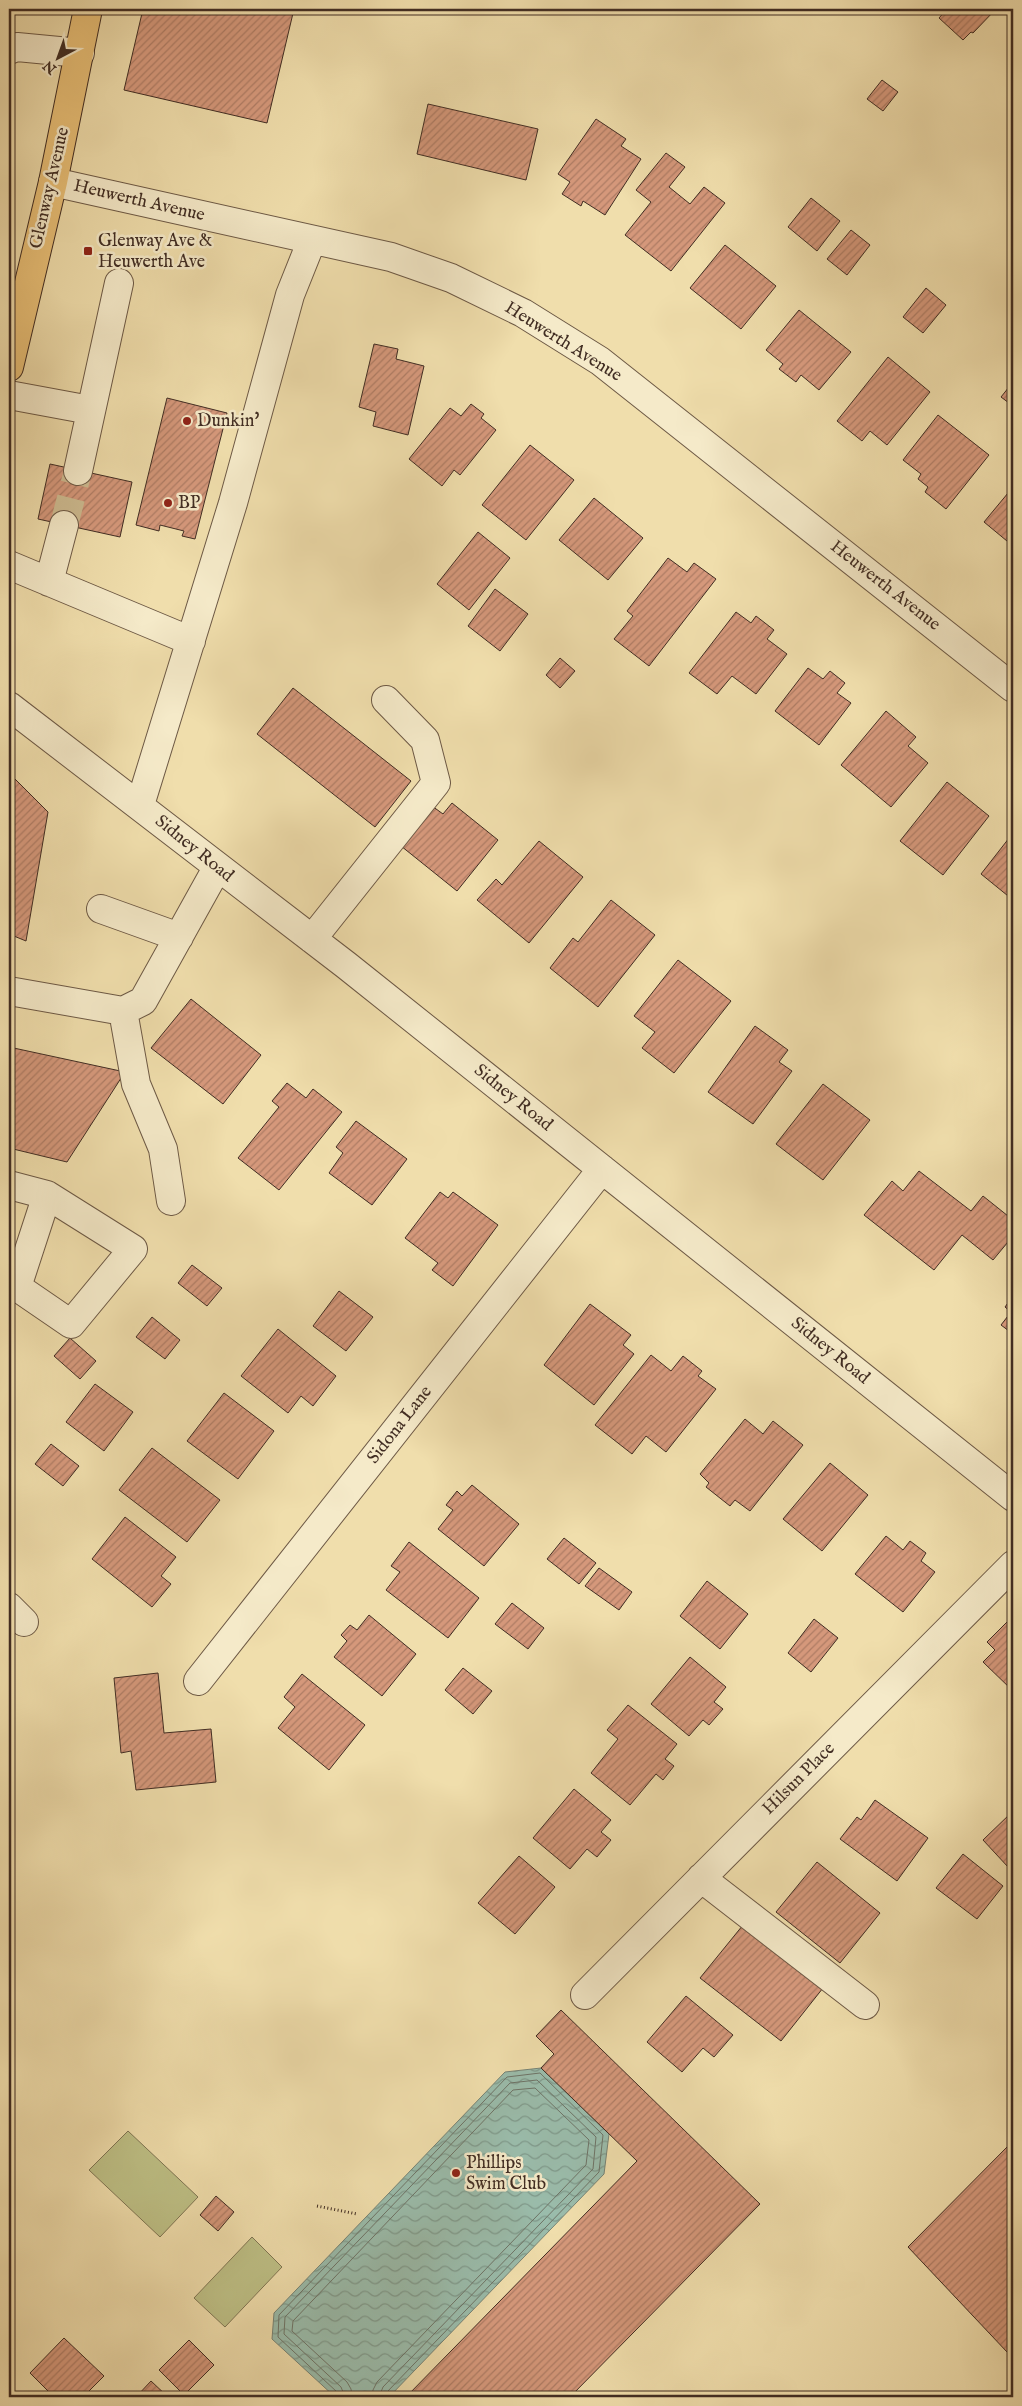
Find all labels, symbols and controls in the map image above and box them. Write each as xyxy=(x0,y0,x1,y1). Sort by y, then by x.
north arrow xyxy=(32,32,82,82)
text: N xyxy=(40,56,61,78)
street label: Glenway Avenue xyxy=(25,125,75,251)
street label: Heuwerth Avenue xyxy=(71,175,207,227)
place label: Glenway Ave & Heuwerth Ave xyxy=(98,230,212,274)
marker: Glenway Ave & Heuwerth Ave xyxy=(82,245,94,257)
street label: Heuwerth Avenue xyxy=(500,297,626,387)
place label: Dunkin' xyxy=(197,410,259,433)
marker: Dunkin' xyxy=(181,415,193,427)
place label: BP xyxy=(178,492,200,515)
marker: BP xyxy=(162,497,174,509)
street label: Heuwerth Avenue xyxy=(825,536,945,636)
street label: Sidney Road xyxy=(150,810,238,888)
street label: Sidney Road xyxy=(469,1059,557,1137)
street label: Sidney Road xyxy=(786,1312,874,1390)
street label: Sidona Lane xyxy=(362,1381,438,1469)
street label: Hilsun Place xyxy=(758,1738,840,1820)
place label: Phillips Swim Club xyxy=(466,2152,546,2196)
marker: Phillips Swim Club xyxy=(450,2167,462,2179)

